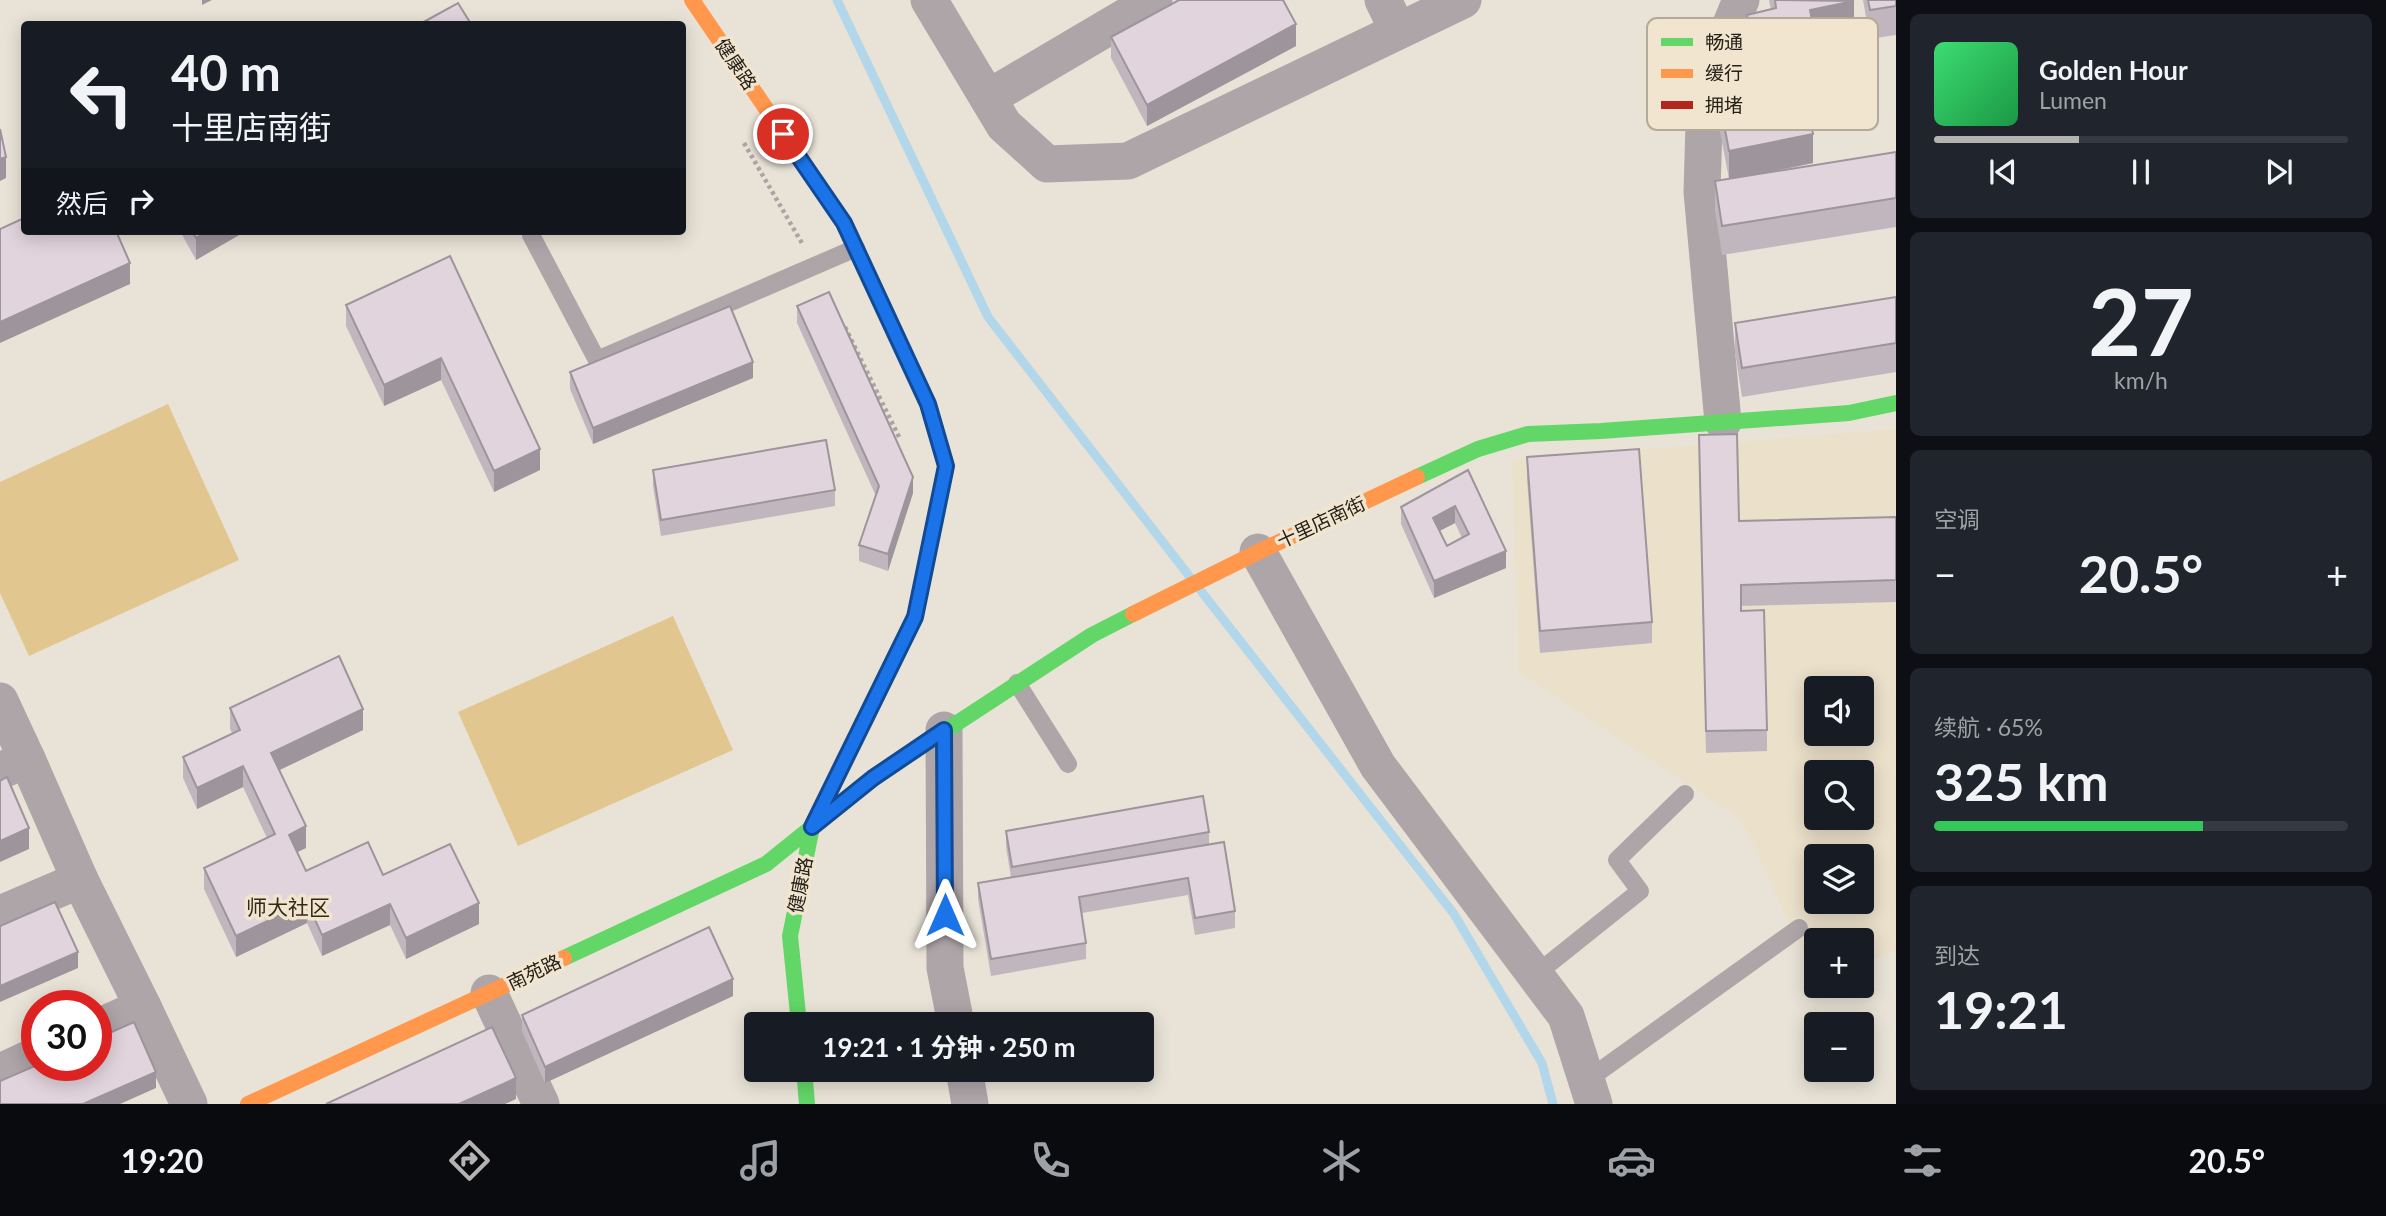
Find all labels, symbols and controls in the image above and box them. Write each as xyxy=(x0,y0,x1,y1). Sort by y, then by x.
legend xyxy=(1647,18,1878,130)
text: 畅通 xyxy=(1705,30,1743,53)
street label: 健康路 xyxy=(711,34,762,94)
text: 40 m xyxy=(171,43,281,101)
icon: left xyxy=(56,49,147,140)
text: Golden Hour xyxy=(2039,54,2188,86)
text: 缓行 xyxy=(1705,61,1743,84)
text: Lumen xyxy=(2039,86,2107,114)
text: 拥堵 xyxy=(1705,93,1743,116)
pin xyxy=(753,104,813,164)
text: 十里店南街 xyxy=(171,107,331,146)
icon: arrive xyxy=(764,115,802,153)
icon: previous xyxy=(1984,153,2022,191)
icon: pause xyxy=(2122,153,2160,191)
icon: next xyxy=(2260,153,2298,191)
icon: right xyxy=(122,182,160,220)
text: 然后 xyxy=(56,187,108,219)
text: 27 xyxy=(2088,266,2194,375)
text: km/h xyxy=(2114,366,2168,394)
street label: 十里店南街 xyxy=(1273,491,1369,552)
text: 空调 xyxy=(1934,505,1980,533)
text: 20.5° xyxy=(2079,542,2203,604)
text: − xyxy=(1934,551,1956,597)
text: + xyxy=(2326,551,2348,597)
map controls xyxy=(1804,676,1874,1082)
button: sound xyxy=(1804,676,1874,746)
text: 续航 · 65% xyxy=(1934,713,2043,741)
text: 325 km xyxy=(1934,750,2108,812)
button: search xyxy=(1804,760,1874,830)
button: layers xyxy=(1804,844,1874,914)
street label: 健康路 xyxy=(783,855,816,915)
position arrow xyxy=(908,878,982,952)
district label: 师大社区 xyxy=(246,894,330,919)
button: + xyxy=(1804,928,1874,998)
text: 到达 xyxy=(1934,941,1980,969)
street label: 南苑路 xyxy=(503,949,564,994)
text: 19:21 xyxy=(1934,978,2068,1040)
speed limit sign: 30 xyxy=(21,990,112,1081)
button: − xyxy=(1804,1012,1874,1082)
text: 19:21 · 1 分钟 · 250 m xyxy=(822,1031,1076,1063)
icon: directions xyxy=(445,1136,494,1185)
icon: music xyxy=(736,1136,785,1185)
icon: phone xyxy=(1026,1136,1075,1185)
icon: climate xyxy=(1317,1136,1366,1185)
icon: car xyxy=(1607,1136,1656,1185)
icon: filters xyxy=(1898,1136,1947,1185)
text: 19:20 xyxy=(121,1141,203,1180)
text: 20.5° xyxy=(2189,1141,2265,1180)

